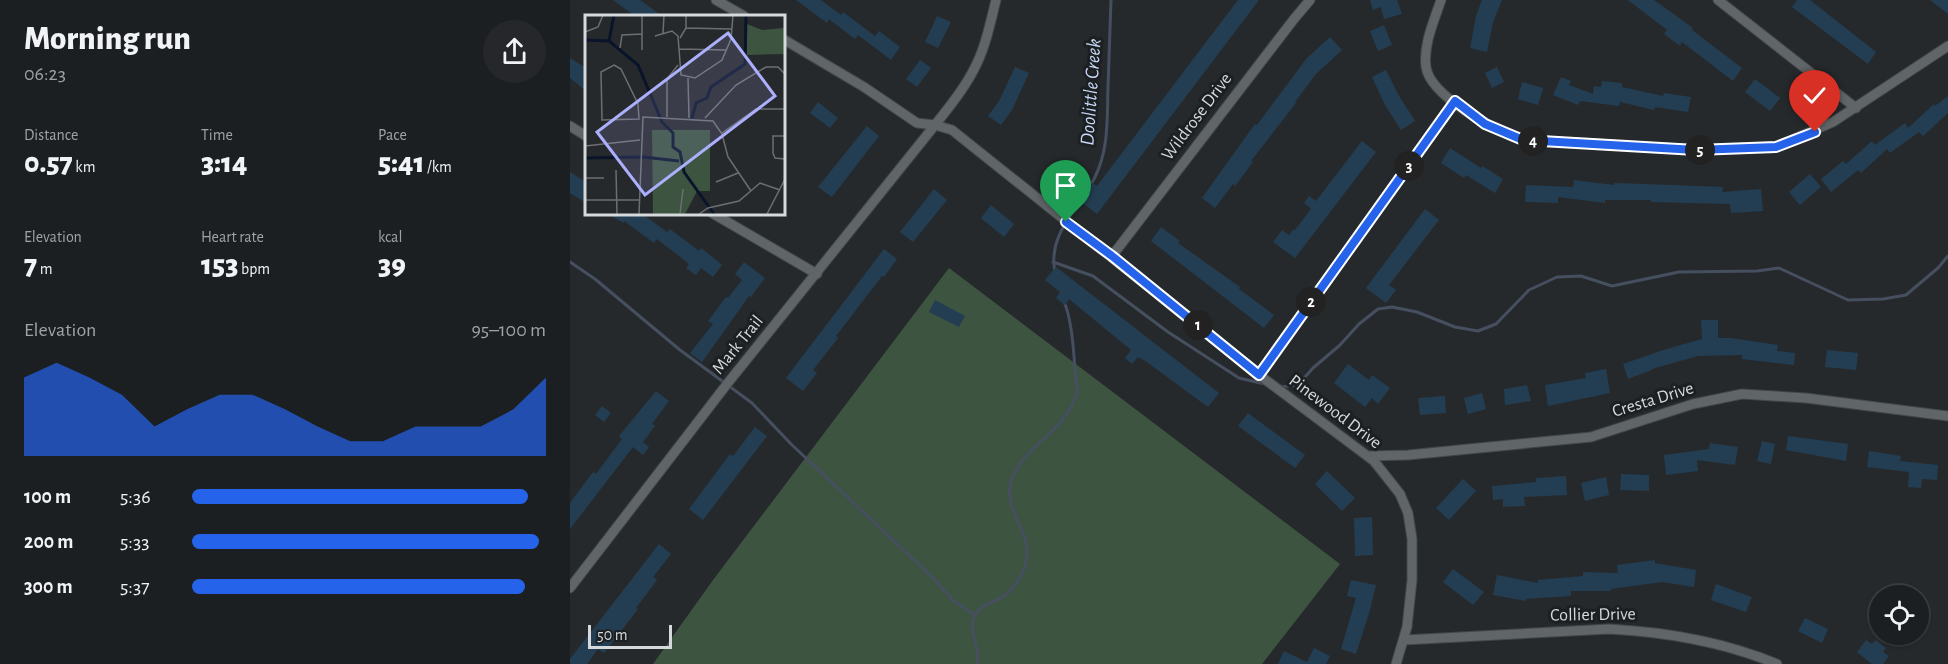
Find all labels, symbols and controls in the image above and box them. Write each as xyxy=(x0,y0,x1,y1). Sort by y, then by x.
inset map xyxy=(585,15,784,214)
button: share xyxy=(483,20,546,83)
text: Morning run xyxy=(24,23,191,56)
water label: Doolittle Creek xyxy=(1077,38,1105,146)
text: 06:23 xyxy=(24,64,66,84)
street label: Wildrose Drive xyxy=(1158,70,1236,164)
pin xyxy=(1789,70,1840,132)
icon: check xyxy=(1798,79,1831,112)
pin: 4 xyxy=(1518,126,1548,156)
text: Distance xyxy=(24,127,78,143)
text: Time xyxy=(201,127,233,143)
text: Pace xyxy=(378,127,407,143)
text: 4 xyxy=(1529,133,1537,149)
pin: 5 xyxy=(1685,135,1715,165)
text: 5 xyxy=(1697,142,1703,158)
text: 0.57 xyxy=(24,148,73,178)
text: 3:14 xyxy=(201,148,248,178)
text: 5:41 xyxy=(378,148,424,178)
pin: 3 xyxy=(1394,151,1424,181)
text: 3 xyxy=(1406,158,1412,174)
text: km xyxy=(73,159,95,175)
text: /km xyxy=(424,159,452,175)
pin xyxy=(1040,160,1091,222)
icon: arrive xyxy=(1049,169,1082,202)
text: Elevation xyxy=(24,229,82,245)
text: Heart rate xyxy=(201,229,264,245)
text: kcal xyxy=(378,229,402,245)
text: 7 xyxy=(24,250,37,280)
text: 153 xyxy=(201,250,238,280)
text: 39 xyxy=(378,250,406,280)
text: m xyxy=(37,261,53,277)
text: bpm xyxy=(238,261,270,277)
pin: 2 xyxy=(1296,287,1326,317)
text: 2 xyxy=(1307,294,1315,310)
pin: 1 xyxy=(1183,310,1213,340)
street label: Mark Trail xyxy=(709,312,767,378)
text: 1 xyxy=(1195,317,1201,333)
text: Elevation xyxy=(24,320,96,340)
text: 95–100 m xyxy=(471,320,546,340)
street label: Pinewood Drive xyxy=(1285,372,1385,452)
street label: Cresta Drive xyxy=(1610,379,1696,421)
text: 100 m xyxy=(24,487,71,507)
text: 5:36 xyxy=(120,487,151,507)
text: 200 m xyxy=(24,532,73,552)
text: 5:33 xyxy=(120,532,149,552)
text: 300 m xyxy=(24,577,73,597)
text: 5:37 xyxy=(120,577,150,597)
map controls xyxy=(1869,585,1929,645)
button: locate xyxy=(1869,585,1929,645)
street label: Collier Drive xyxy=(1550,605,1636,625)
scale bar xyxy=(588,622,672,650)
text: 50 m xyxy=(597,627,628,643)

